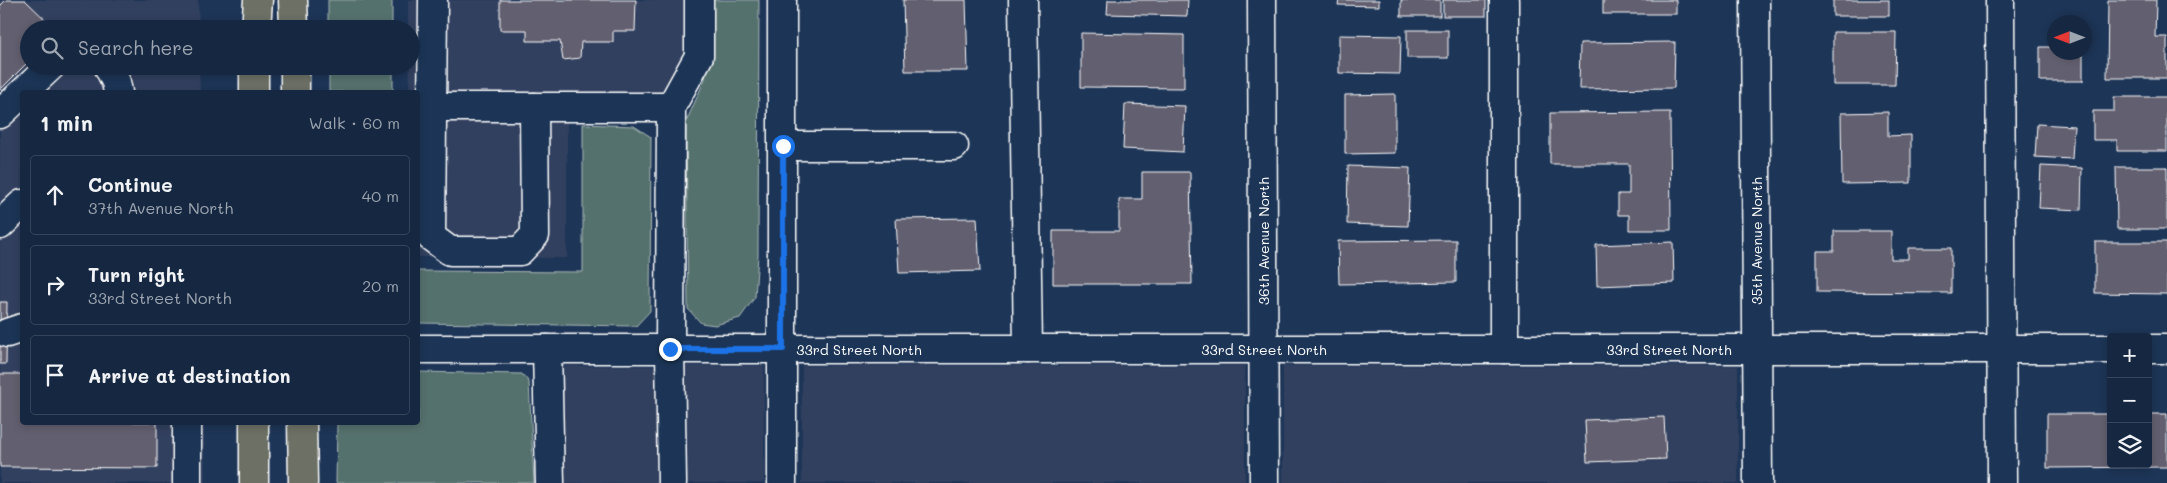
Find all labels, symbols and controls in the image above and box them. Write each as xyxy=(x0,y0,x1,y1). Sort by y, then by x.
north arrow xyxy=(2047,15,2092,60)
search box xyxy=(20,20,420,75)
icon: search xyxy=(38,34,66,62)
text: Search here xyxy=(78,35,194,60)
text: 1 min xyxy=(40,109,93,136)
text: Walk · 60 m xyxy=(309,112,400,133)
route start xyxy=(772,135,795,158)
text: Continue xyxy=(88,172,173,197)
street label: 36th Avenue North xyxy=(1254,177,1273,305)
street label: 35th Avenue North xyxy=(1747,177,1766,305)
icon: ahead xyxy=(41,181,69,209)
text: 40 m xyxy=(362,185,399,206)
text: 37th Avenue North xyxy=(88,197,233,218)
text: Turn right xyxy=(88,262,185,287)
icon: right xyxy=(41,271,69,299)
text: 20 m xyxy=(362,275,399,296)
text: 33rd Street North xyxy=(88,287,232,308)
map controls xyxy=(2107,333,2152,468)
button: + xyxy=(2107,333,2152,378)
route end xyxy=(659,338,682,361)
street label: 33rd Street North xyxy=(796,340,922,359)
street label: 33rd Street North xyxy=(1201,340,1327,359)
street label: 33rd Street North xyxy=(1606,340,1732,359)
icon: arrive xyxy=(41,361,69,389)
text: Arrive at destination xyxy=(88,363,291,388)
button: − xyxy=(2107,378,2152,423)
button: layers xyxy=(2107,423,2152,468)

